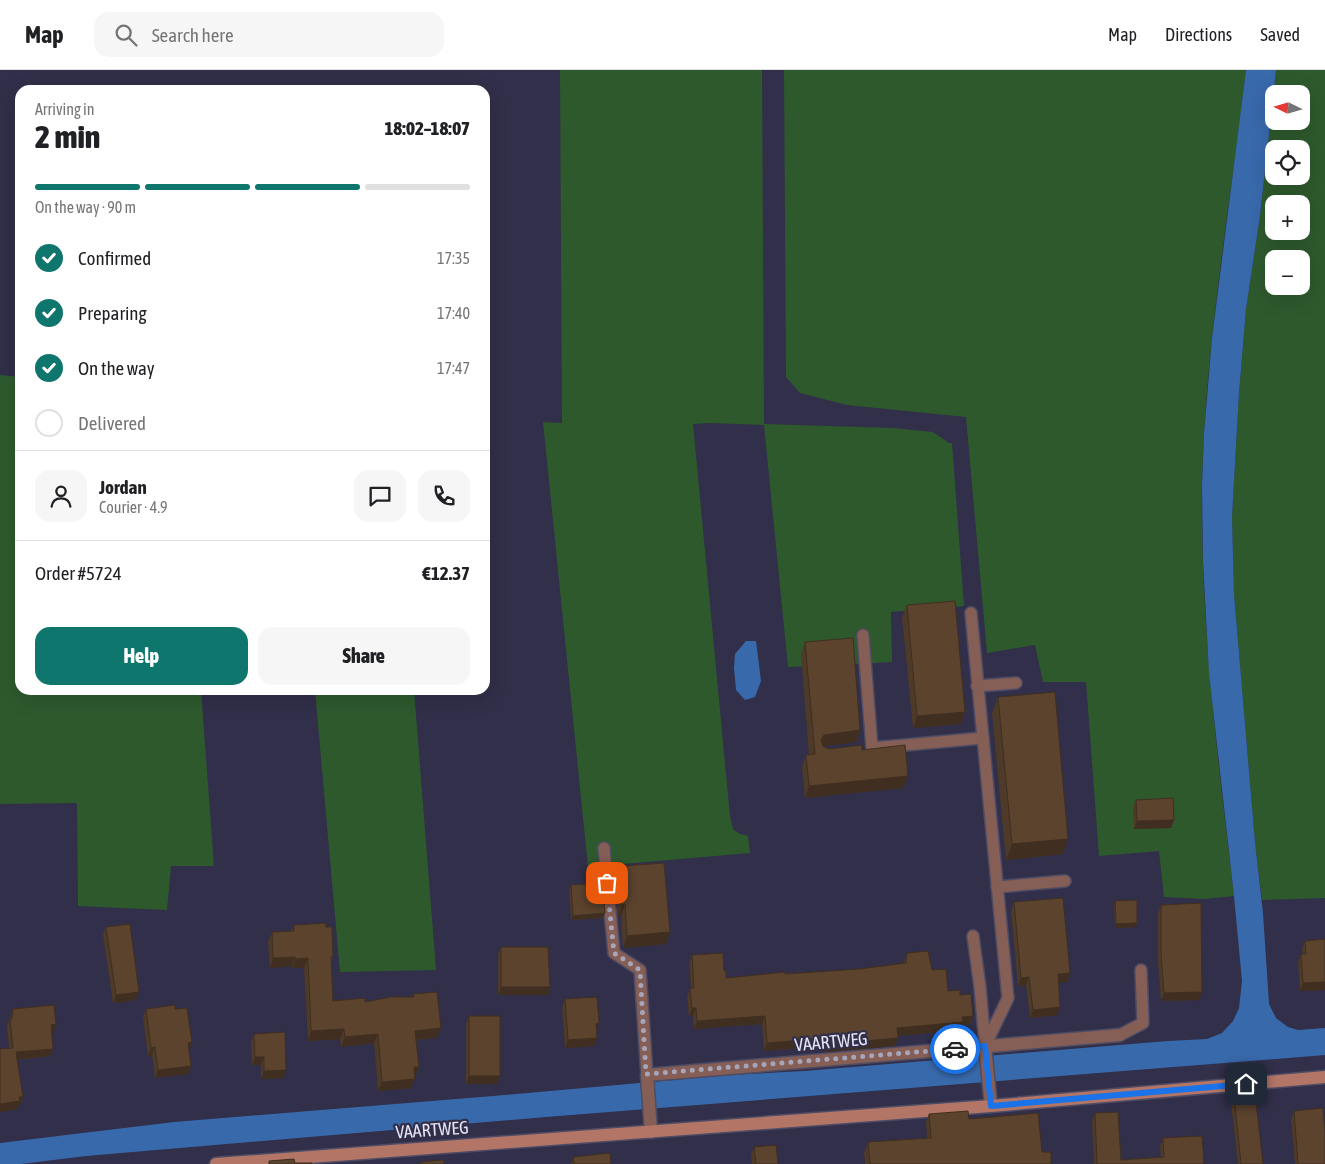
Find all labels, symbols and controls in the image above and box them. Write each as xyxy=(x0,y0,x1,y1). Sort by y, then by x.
search box xyxy=(94,12,444,57)
text: Map xyxy=(25,21,64,48)
icon: search xyxy=(112,21,140,49)
text: Search here xyxy=(152,24,234,46)
text: Map xyxy=(1108,24,1137,45)
text: Directions xyxy=(1165,24,1232,45)
text: Saved xyxy=(1260,24,1300,45)
north arrow xyxy=(1265,85,1310,130)
map controls xyxy=(1265,85,1310,295)
text: Arriving in xyxy=(35,100,95,118)
text: 18:02–18:07 xyxy=(384,117,470,139)
text: 2 min xyxy=(35,118,100,155)
button: locate xyxy=(1265,140,1310,185)
button: + xyxy=(1265,195,1310,240)
text: On the way · 90 m xyxy=(35,198,136,216)
icon: check xyxy=(35,244,63,272)
text: Confirmed xyxy=(78,247,151,269)
text: 17:35 xyxy=(437,249,470,267)
button: − xyxy=(1265,250,1310,295)
icon: check xyxy=(35,299,63,327)
text: Preparing xyxy=(78,302,147,324)
text: 17:40 xyxy=(437,304,470,322)
icon: check xyxy=(35,354,63,382)
text: On the way xyxy=(78,357,155,379)
text: 17:47 xyxy=(437,359,470,377)
text: Delivered xyxy=(78,412,146,434)
button: person xyxy=(35,470,87,522)
button: chat xyxy=(354,470,406,522)
button: phone xyxy=(418,470,470,522)
text: Jordan xyxy=(99,476,147,498)
text: Courier · 4.9 xyxy=(99,498,168,516)
text: Order #5724 xyxy=(35,562,122,584)
text: €12.37 xyxy=(422,562,470,584)
button: Help xyxy=(35,627,248,685)
button: Share xyxy=(258,627,470,685)
pin xyxy=(586,862,628,904)
icon: bag xyxy=(593,869,621,897)
courier xyxy=(930,1024,980,1074)
street label: VAARTWEG xyxy=(794,1028,868,1055)
icon: car xyxy=(941,1035,969,1063)
pin xyxy=(1225,1063,1267,1105)
icon: home xyxy=(1232,1070,1260,1098)
street label: VAARTWEG xyxy=(395,1116,469,1143)

